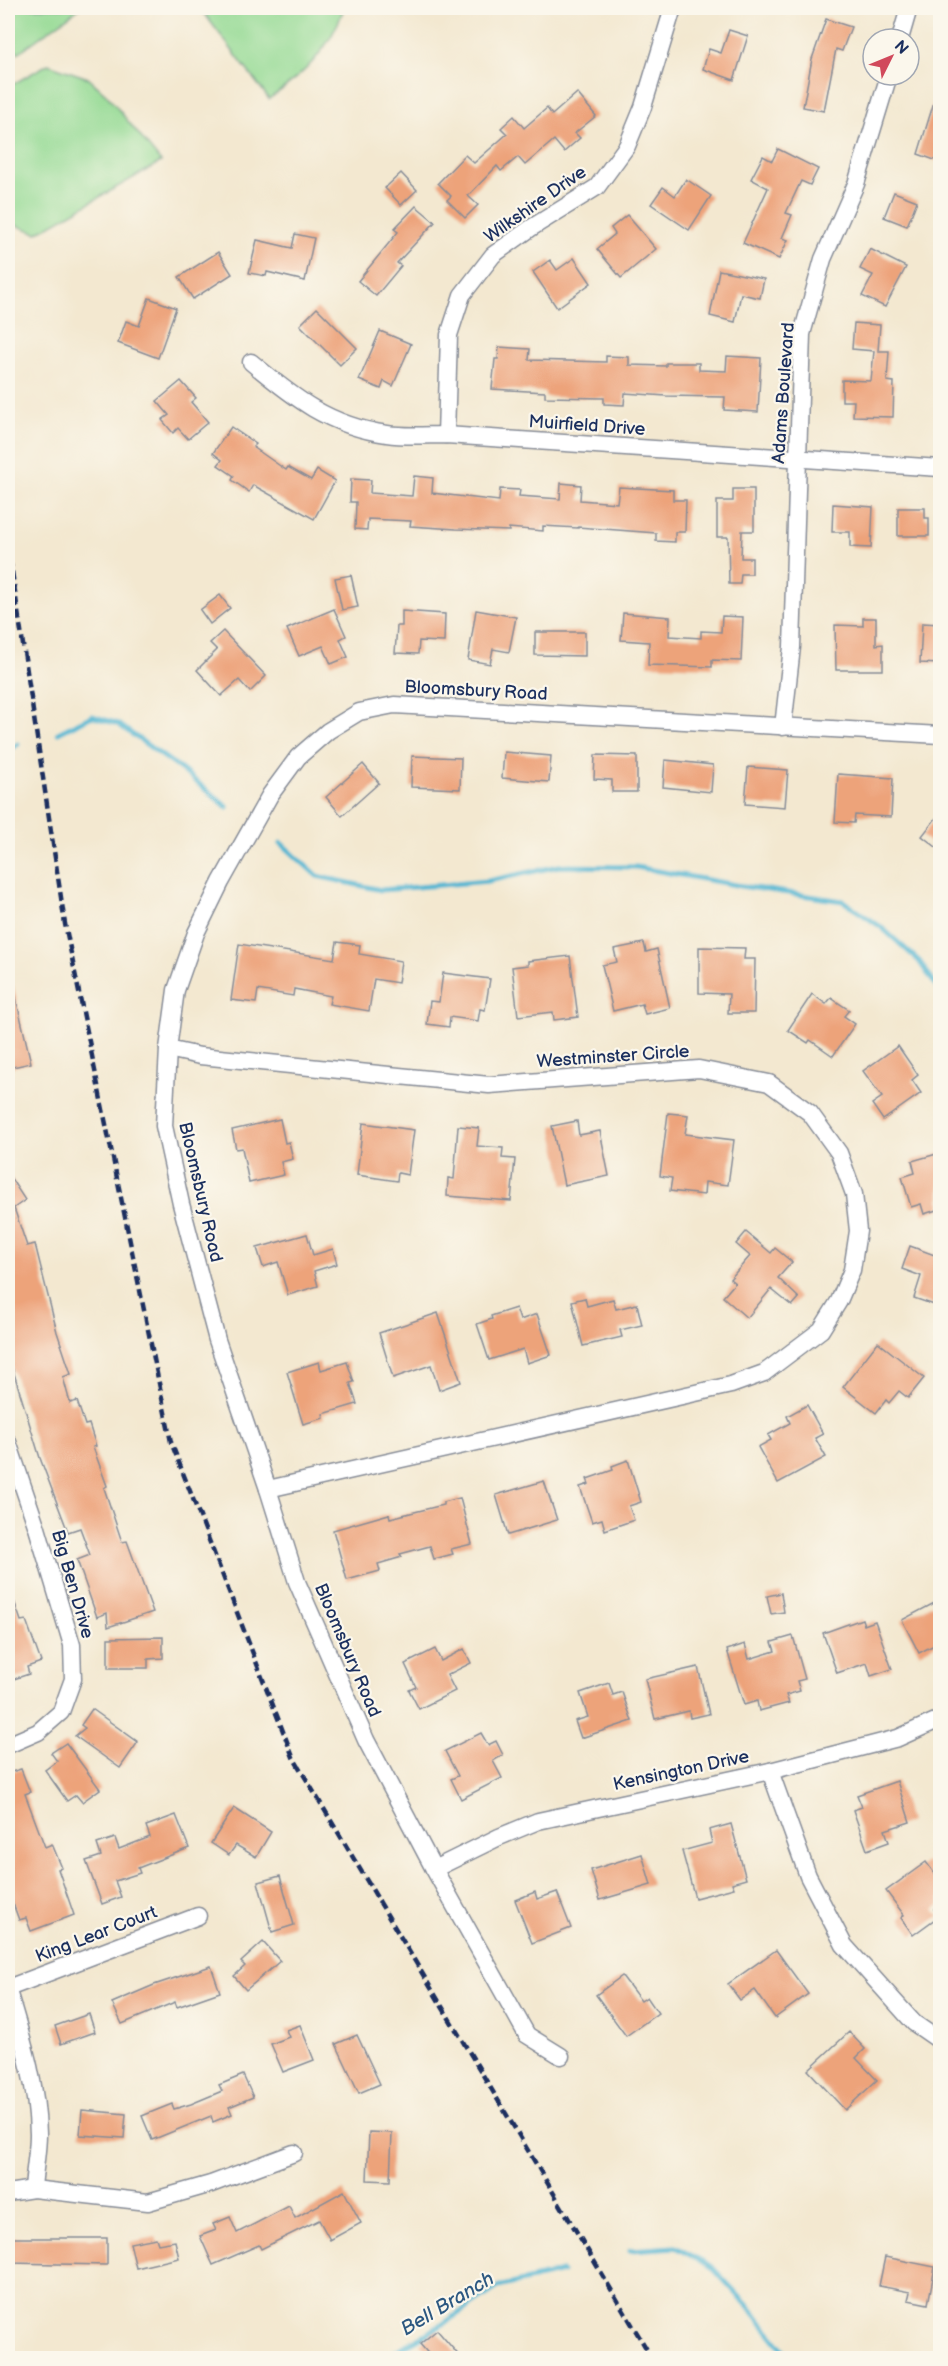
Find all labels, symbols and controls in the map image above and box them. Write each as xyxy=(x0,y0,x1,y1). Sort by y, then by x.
north arrow xyxy=(861,27,921,87)
text: N xyxy=(890,37,912,59)
street label: Wilkshire Drive xyxy=(480,161,591,247)
street label: Adams Boulevard xyxy=(768,322,799,464)
street label: Muirfield Drive xyxy=(528,411,646,440)
street label: Bloomsbury Road xyxy=(404,676,548,705)
street label: Westminster Circle xyxy=(536,1041,690,1072)
street label: Bloomsbury Road xyxy=(174,1120,227,1264)
street label: Big Ben Drive xyxy=(47,1527,98,1641)
street label: Bloomsbury Road xyxy=(310,1580,385,1720)
street label: Kensington Drive xyxy=(611,1746,751,1795)
street label: King Lear Court xyxy=(33,1901,160,1967)
water label: Bell Branch xyxy=(397,2267,499,2341)

